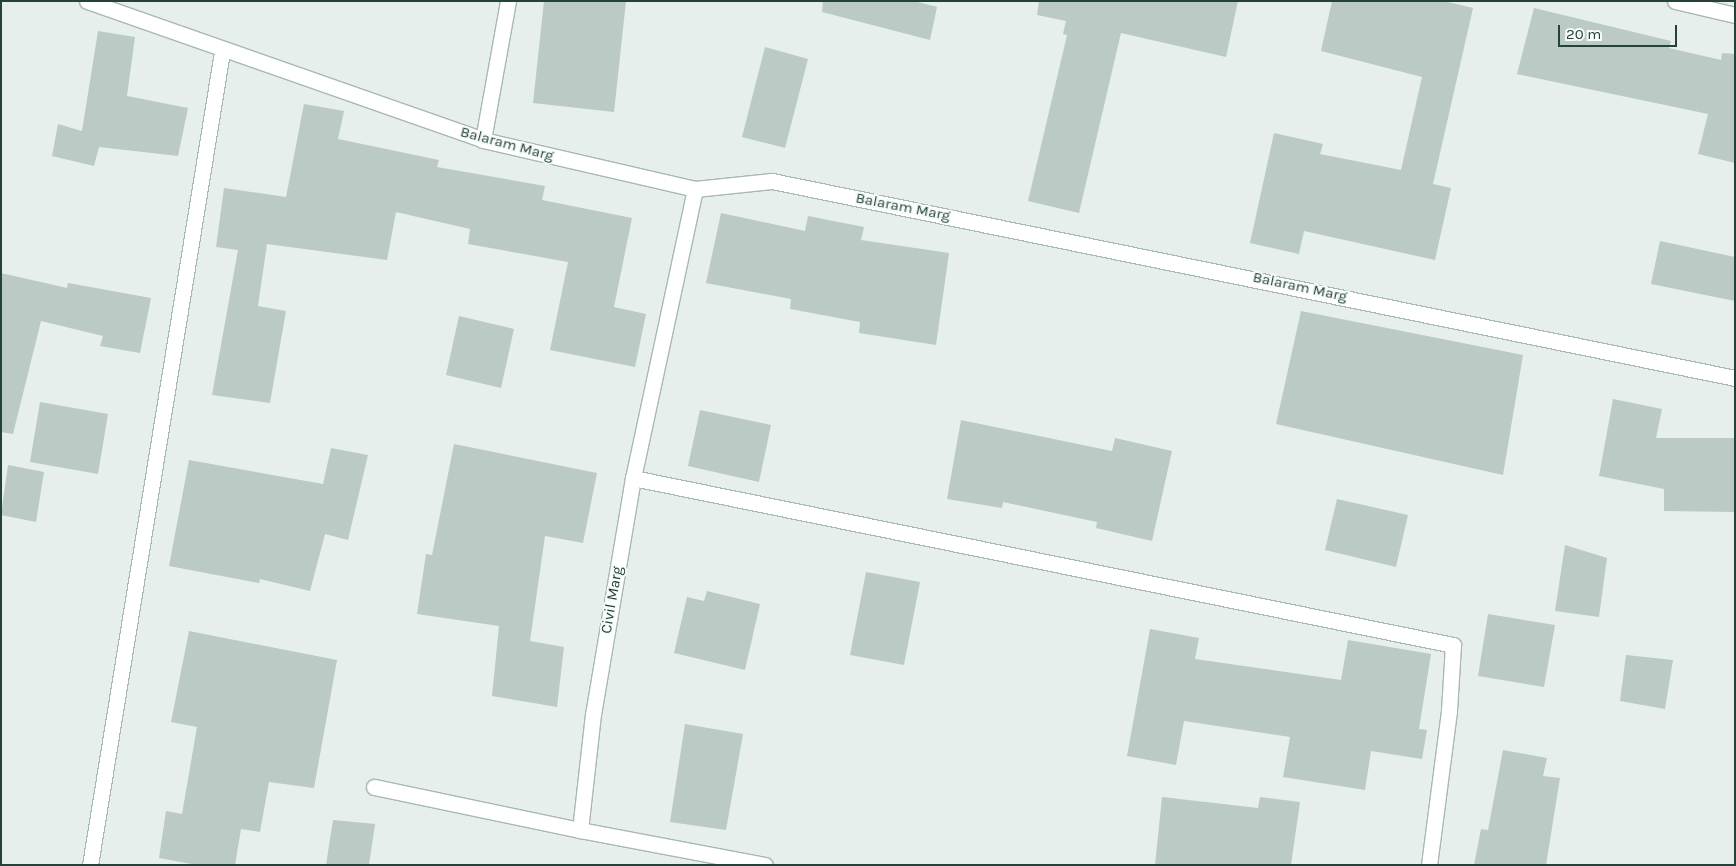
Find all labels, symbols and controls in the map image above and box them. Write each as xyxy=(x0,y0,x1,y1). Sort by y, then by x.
scale bar xyxy=(1561,15,1680,47)
text: 20 m xyxy=(1566,25,1601,43)
street label: Balaram Marg xyxy=(458,123,556,165)
street label: Balaram Marg xyxy=(854,189,952,225)
street label: Balaram Marg xyxy=(1251,268,1349,306)
street label: Civil Marg xyxy=(597,565,627,635)

